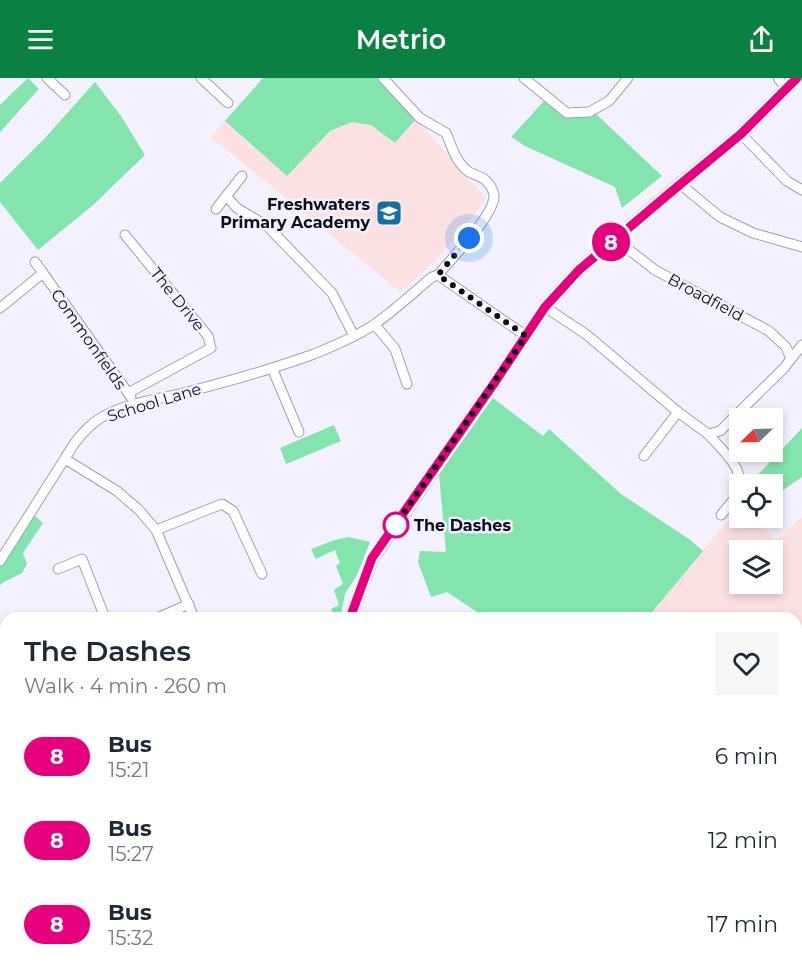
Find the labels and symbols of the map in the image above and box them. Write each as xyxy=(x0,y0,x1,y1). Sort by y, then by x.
place label: Freshwaters Primary Academy xyxy=(220,195,370,232)
school or university icon: Freshwaters Primary Academy xyxy=(374,198,404,228)
line badge: 8 xyxy=(592,222,630,262)
your location xyxy=(454,223,484,253)
street label: The Drive xyxy=(146,264,209,335)
street label: Broadfield xyxy=(665,270,747,325)
street label: Commonfields xyxy=(47,285,130,393)
street label: School Lane xyxy=(105,379,204,426)
north arrow xyxy=(729,408,783,462)
marker: The Dashes xyxy=(383,512,409,538)
place label: The Dashes xyxy=(414,516,511,535)

